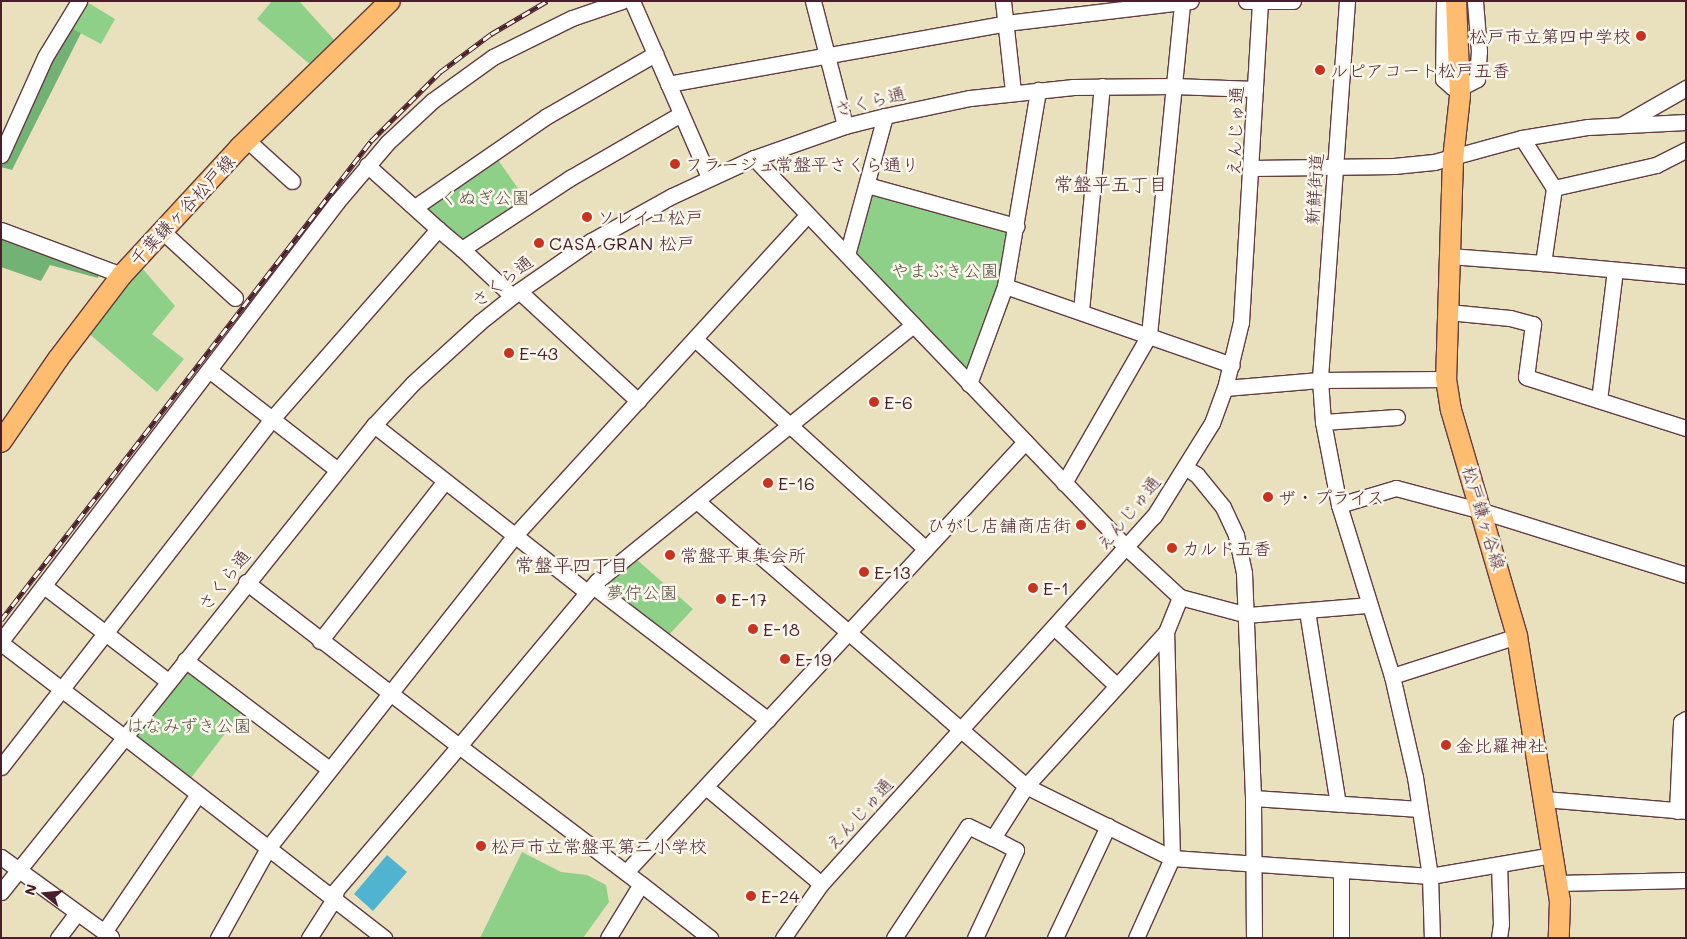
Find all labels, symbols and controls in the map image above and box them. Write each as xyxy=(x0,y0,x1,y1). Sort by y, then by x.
place label: 松戸市立第四中学校 xyxy=(1469,25,1631,47)
marker: 松戸市立第四中学校 xyxy=(1635,30,1647,42)
place label: ルピアコート松戸五香 xyxy=(1330,59,1510,81)
marker: ルピアコート松戸五香 xyxy=(1314,64,1326,76)
street label: さくら通 xyxy=(832,82,908,120)
street label: えんじゅ通 xyxy=(1223,86,1247,176)
street label: 千葉鎌ヶ谷松戸線 xyxy=(125,150,239,270)
street label: 新鮮街道 xyxy=(1301,152,1327,226)
place label: フラージュ常盤平さくら通り xyxy=(685,153,919,175)
marker: フラージュ常盤平さくら通り xyxy=(669,158,681,170)
district label: 常盤平五丁目 xyxy=(1054,173,1168,195)
park label: くぬぎ公園 xyxy=(440,186,530,208)
place label: ソレイユ松戸 xyxy=(597,206,705,228)
marker: ソレイユ松戸 xyxy=(581,211,593,223)
place label: CASA GRAN 松戸 xyxy=(549,232,695,254)
marker: CASA GRAN 松戸 xyxy=(533,237,545,249)
street label: さくら通 xyxy=(467,250,537,312)
park label: やまぶき公園 xyxy=(891,259,999,281)
place label: E-43 xyxy=(519,342,558,364)
marker: E-43 xyxy=(503,347,515,359)
place label: E-6 xyxy=(884,391,913,413)
marker: E-6 xyxy=(868,396,880,408)
street label: 松戸鎌ヶ谷線 xyxy=(1458,463,1510,573)
street label: えんじゅ通 xyxy=(1091,471,1165,555)
place label: E-16 xyxy=(778,472,815,494)
marker: E-16 xyxy=(762,477,774,489)
place label: ザ・プライス xyxy=(1278,486,1386,508)
marker: ザ・プライス xyxy=(1262,491,1274,503)
place label: ひがし店舗商店街 xyxy=(927,514,1071,536)
marker: ひがし店舗商店街 xyxy=(1075,519,1087,531)
place label: カルド五香 xyxy=(1182,537,1272,559)
marker: カルド五香 xyxy=(1166,542,1178,554)
place label: 常盤平東集会所 xyxy=(680,544,806,566)
street label: さくら通 xyxy=(193,545,255,615)
marker: 常盤平東集会所 xyxy=(664,549,676,561)
district label: 常盤平四丁目 xyxy=(515,554,629,576)
place label: E-13 xyxy=(874,561,911,583)
marker: E-13 xyxy=(858,566,870,578)
place label: E-1 xyxy=(1043,577,1069,599)
park label: 夢佇公園 xyxy=(606,581,678,603)
marker: E-1 xyxy=(1027,582,1039,594)
place label: E-17 xyxy=(731,588,767,610)
marker: E-17 xyxy=(715,593,727,605)
place label: E-18 xyxy=(763,618,800,640)
marker: E-18 xyxy=(747,623,759,635)
place label: E-19 xyxy=(795,648,832,670)
marker: E-19 xyxy=(779,653,791,665)
park label: はなみずき公園 xyxy=(126,714,252,736)
place label: 金比羅神社 xyxy=(1456,734,1546,756)
marker: 金比羅神社 xyxy=(1440,739,1452,751)
street label: えんじゅ通 xyxy=(821,773,897,855)
place label: 松戸市立常盤平第二小学校 xyxy=(491,835,707,857)
marker: 松戸市立常盤平第二小学校 xyxy=(475,840,487,852)
north arrow xyxy=(20,869,70,919)
text: N xyxy=(20,882,41,897)
place label: E-24 xyxy=(761,885,800,907)
marker: E-24 xyxy=(745,890,757,902)

